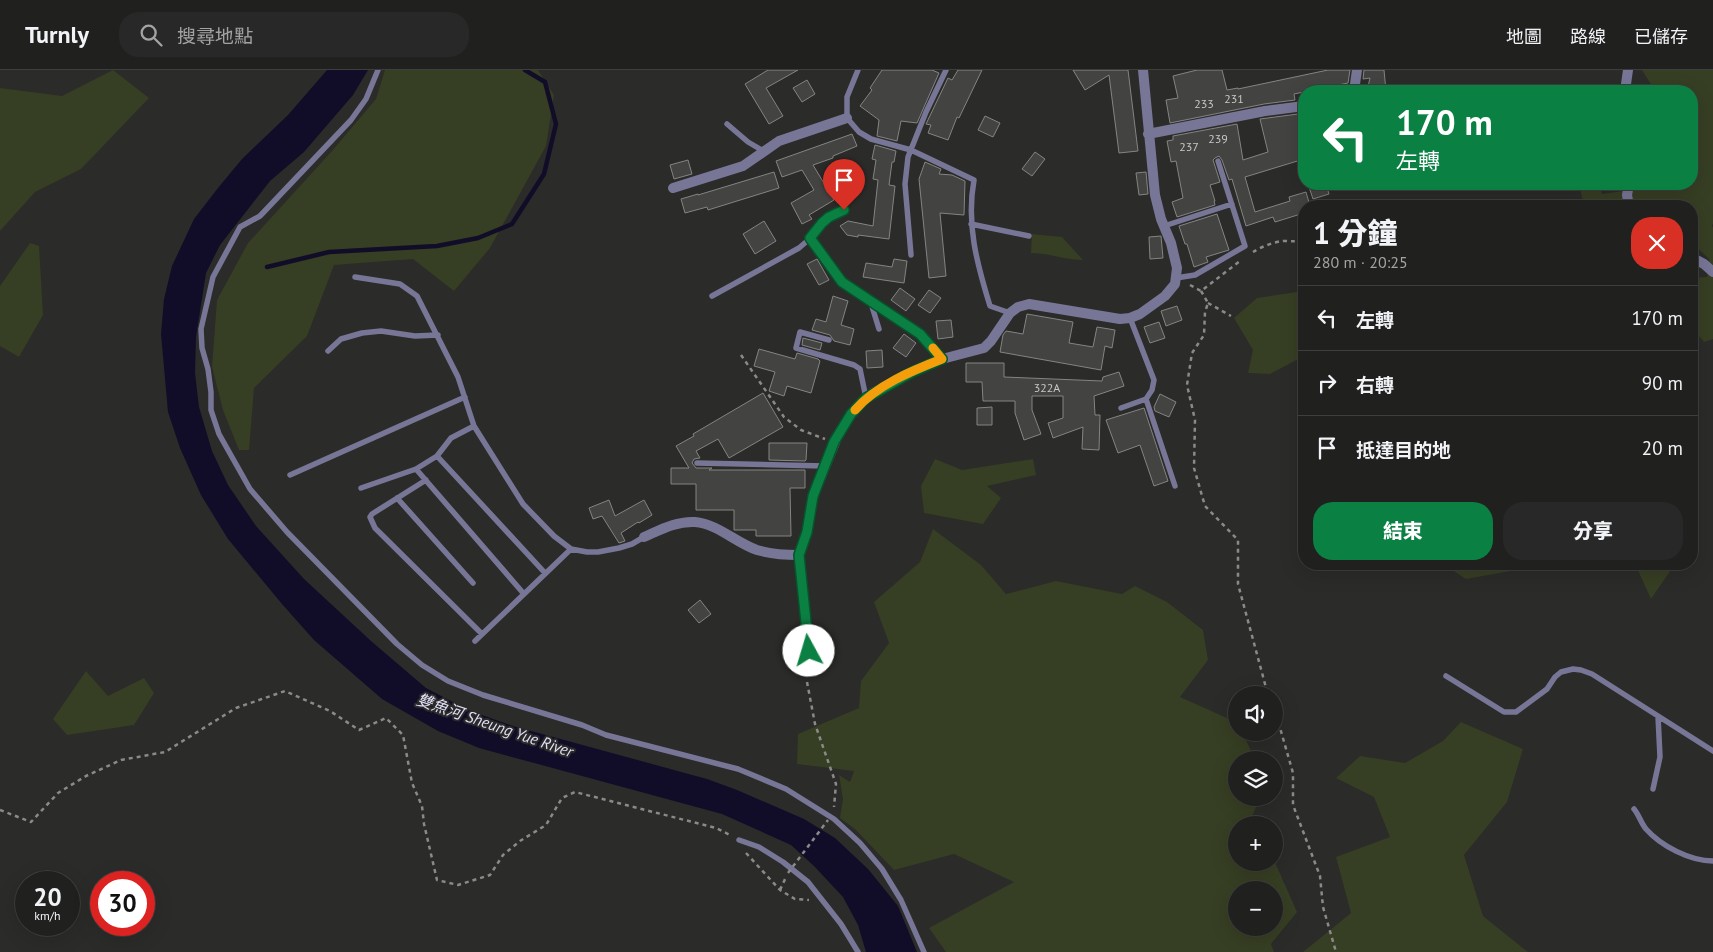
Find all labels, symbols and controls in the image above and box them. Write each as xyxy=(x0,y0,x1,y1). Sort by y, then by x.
search box xyxy=(119,12,469,57)
text: Turnly xyxy=(25,19,89,50)
icon: search xyxy=(137,21,165,49)
text: 搜尋地點 xyxy=(177,24,253,48)
text: 地圖 xyxy=(1506,25,1542,48)
text: 路線 xyxy=(1570,25,1606,48)
text: 已儲存 xyxy=(1634,25,1688,48)
house number: 231 xyxy=(1224,91,1244,106)
house number: 233 xyxy=(1194,96,1214,111)
text: 170 m xyxy=(1396,99,1493,145)
icon: left xyxy=(1313,105,1378,170)
house number: 239 xyxy=(1208,131,1228,146)
house number: 237 xyxy=(1179,139,1199,154)
text: 左轉 xyxy=(1396,147,1440,175)
pin xyxy=(823,159,865,210)
icon: arrive xyxy=(830,166,858,194)
text: 1 分鐘 xyxy=(1313,213,1398,252)
button: close xyxy=(1631,217,1683,269)
text: 280 m · 20:25 xyxy=(1313,252,1408,272)
icon: left xyxy=(1313,304,1341,332)
text: 170 m xyxy=(1631,306,1683,330)
text: 左轉 xyxy=(1356,308,1394,332)
icon: right xyxy=(1313,369,1341,397)
text: 90 m xyxy=(1642,371,1683,395)
text: 右轉 xyxy=(1356,373,1394,397)
house number: 322A xyxy=(1034,380,1060,395)
icon: arrive xyxy=(1313,434,1341,462)
text: 20 m xyxy=(1642,436,1683,460)
text: 抵達目的地 xyxy=(1356,438,1451,462)
button: 結束 xyxy=(1313,502,1493,560)
button: 分享 xyxy=(1503,502,1683,560)
position arrow xyxy=(782,624,834,676)
map controls xyxy=(1228,686,1283,936)
button: sound xyxy=(1228,686,1283,741)
water label: 雙魚河 Sheung Yue River xyxy=(414,689,578,762)
button: layers xyxy=(1228,751,1283,806)
button: + xyxy=(1228,816,1283,871)
speed limit sign: 30 xyxy=(90,871,155,936)
text: 20 xyxy=(33,881,62,913)
button: − xyxy=(1228,881,1283,936)
text: km/h xyxy=(34,908,61,923)

